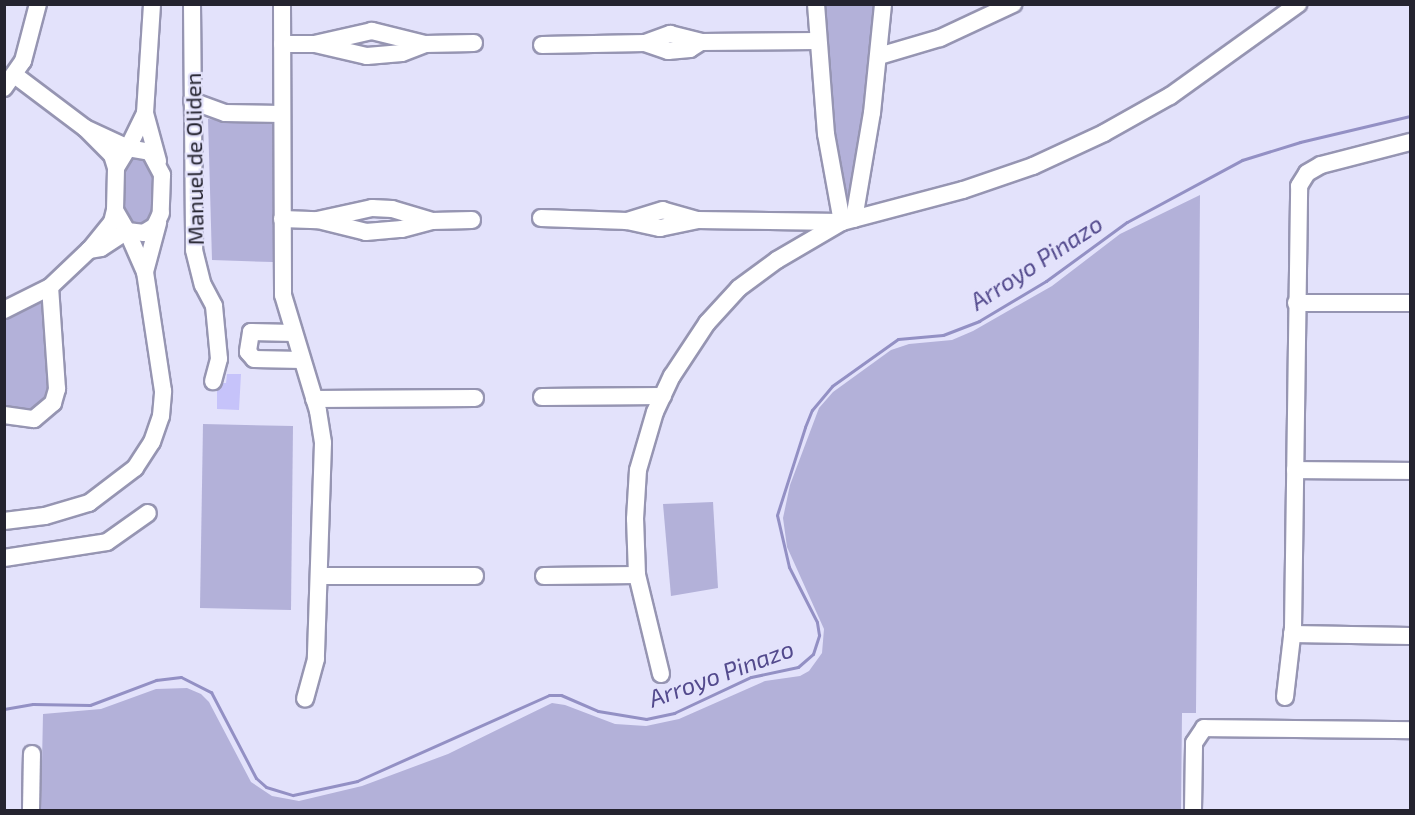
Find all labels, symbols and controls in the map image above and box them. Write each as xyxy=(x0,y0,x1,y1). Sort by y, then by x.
street label: Manuel de Oliden xyxy=(179,72,209,246)
water label: Arroyo Pinazo xyxy=(964,208,1108,316)
water label: Arroyo Pinazo xyxy=(645,633,797,713)

